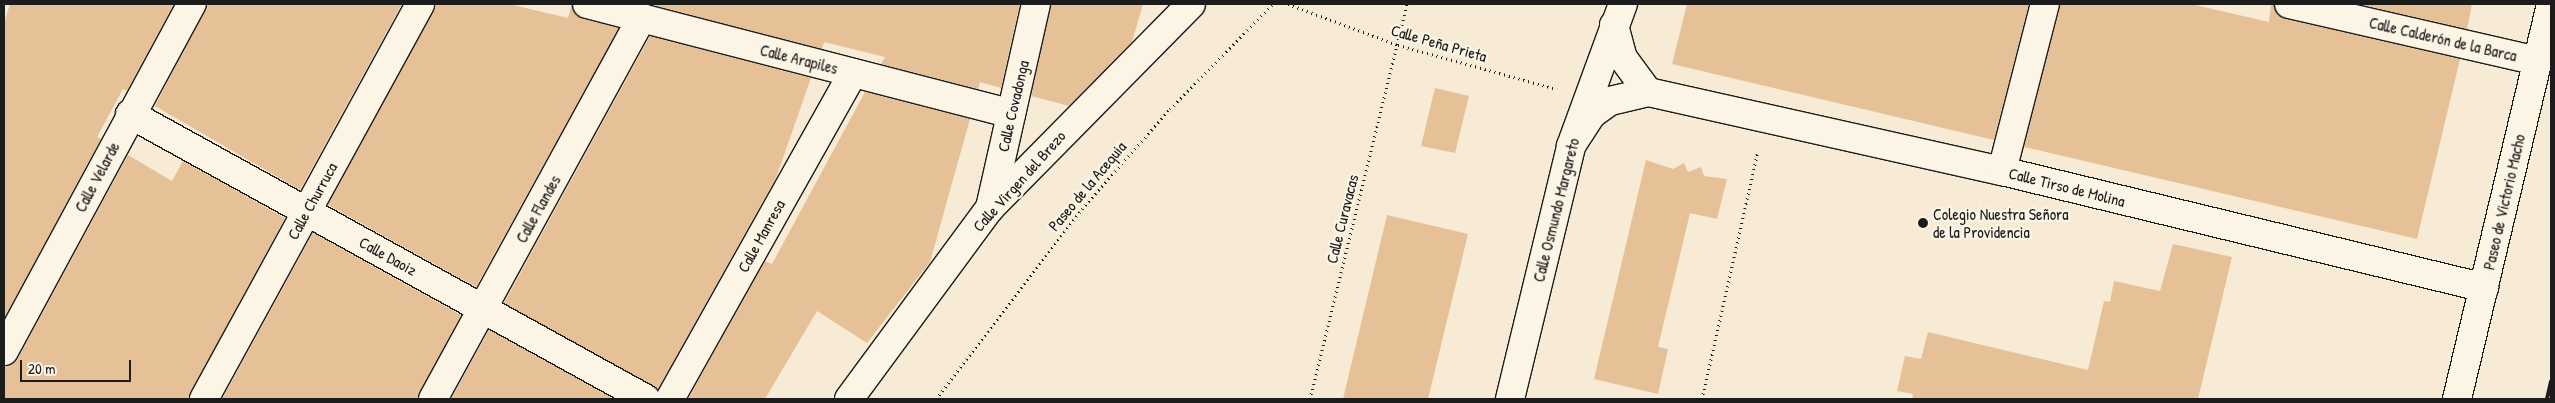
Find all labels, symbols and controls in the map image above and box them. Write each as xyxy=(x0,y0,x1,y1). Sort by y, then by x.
street label: Calle Calderón de la Barca xyxy=(2367,13,2519,65)
street label: Calle Peña Prieta xyxy=(1389,20,1489,66)
street label: Calle Arapiles xyxy=(758,40,840,78)
street label: Calle Covadonga xyxy=(993,58,1033,154)
street label: Calle Virgen del Brezo xyxy=(969,126,1069,236)
street label: Paseo de Victorio Macho xyxy=(2479,132,2529,272)
street label: Calle Osmundo Margareto xyxy=(1529,136,1583,284)
street label: Paseo de la Acequia xyxy=(1044,137,1130,235)
street label: Calle Velarde xyxy=(71,139,123,215)
street label: Calle Churruca xyxy=(283,159,341,243)
street label: Calle Tirso de Molina xyxy=(2007,163,2127,211)
street label: Calle Flandes xyxy=(512,172,564,246)
street label: Calle Curavacas xyxy=(1322,173,1362,265)
street label: Calle Manresa xyxy=(733,196,789,276)
place label: Colegio Nuestra Señora de la Providencia xyxy=(1933,204,2069,242)
marker: Colegio Nuestra Señora de la Providencia xyxy=(1917,217,1929,229)
street label: Calle Daoiz xyxy=(356,232,420,280)
scale bar xyxy=(22,350,134,382)
text: 20 m xyxy=(28,358,55,379)

